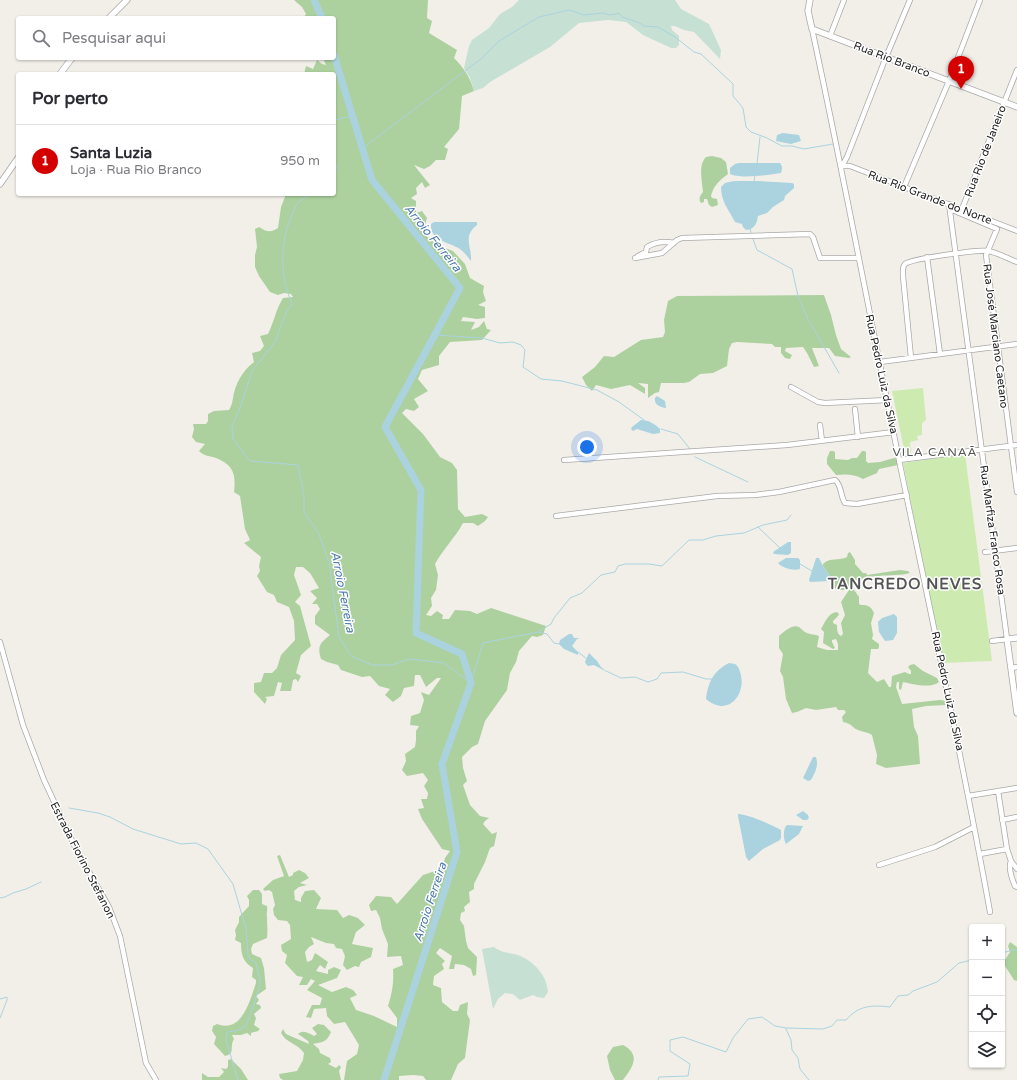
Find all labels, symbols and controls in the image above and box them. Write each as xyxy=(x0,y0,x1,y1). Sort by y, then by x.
search box xyxy=(16,16,336,60)
icon: search xyxy=(30,27,52,49)
text: Pesquisar aqui xyxy=(62,29,166,47)
street label: Rua Rio Branco xyxy=(852,39,932,80)
pin: 1 xyxy=(948,56,974,89)
text: Por perto xyxy=(32,88,108,109)
street label: Rua Rio de Janeiro xyxy=(962,103,1009,199)
text: Santa Luzia xyxy=(70,144,152,162)
text: 1 xyxy=(41,153,49,169)
text: 950 m xyxy=(280,153,320,169)
text: Loja · Rua Rio Branco xyxy=(70,162,202,178)
street label: Rua Rio Grande do Norte xyxy=(866,168,994,227)
water label: Arroio Ferreira xyxy=(402,202,465,275)
street label: Rua José Marciano Caetano xyxy=(980,263,1011,409)
street label: Rua Pedro Luiz da Silva xyxy=(862,313,901,435)
your location xyxy=(577,437,597,457)
district label: VILA CANAÃ xyxy=(892,445,978,459)
street label: Rua Marfiza Franco Rosa xyxy=(977,464,1008,596)
water label: Arroio Ferreira xyxy=(328,550,358,634)
district label: TANCREDO NEVES xyxy=(827,575,982,593)
street label: Rua Pedro Luiz da Silva xyxy=(928,630,967,752)
street label: Estrada Fiorino Stefanon xyxy=(47,800,118,921)
water label: Arroio Ferreira xyxy=(411,860,449,943)
map controls xyxy=(969,924,1005,1068)
button: + xyxy=(969,924,1005,960)
button: − xyxy=(969,960,1005,996)
button: locate xyxy=(969,996,1005,1032)
button: layers xyxy=(969,1032,1005,1068)

